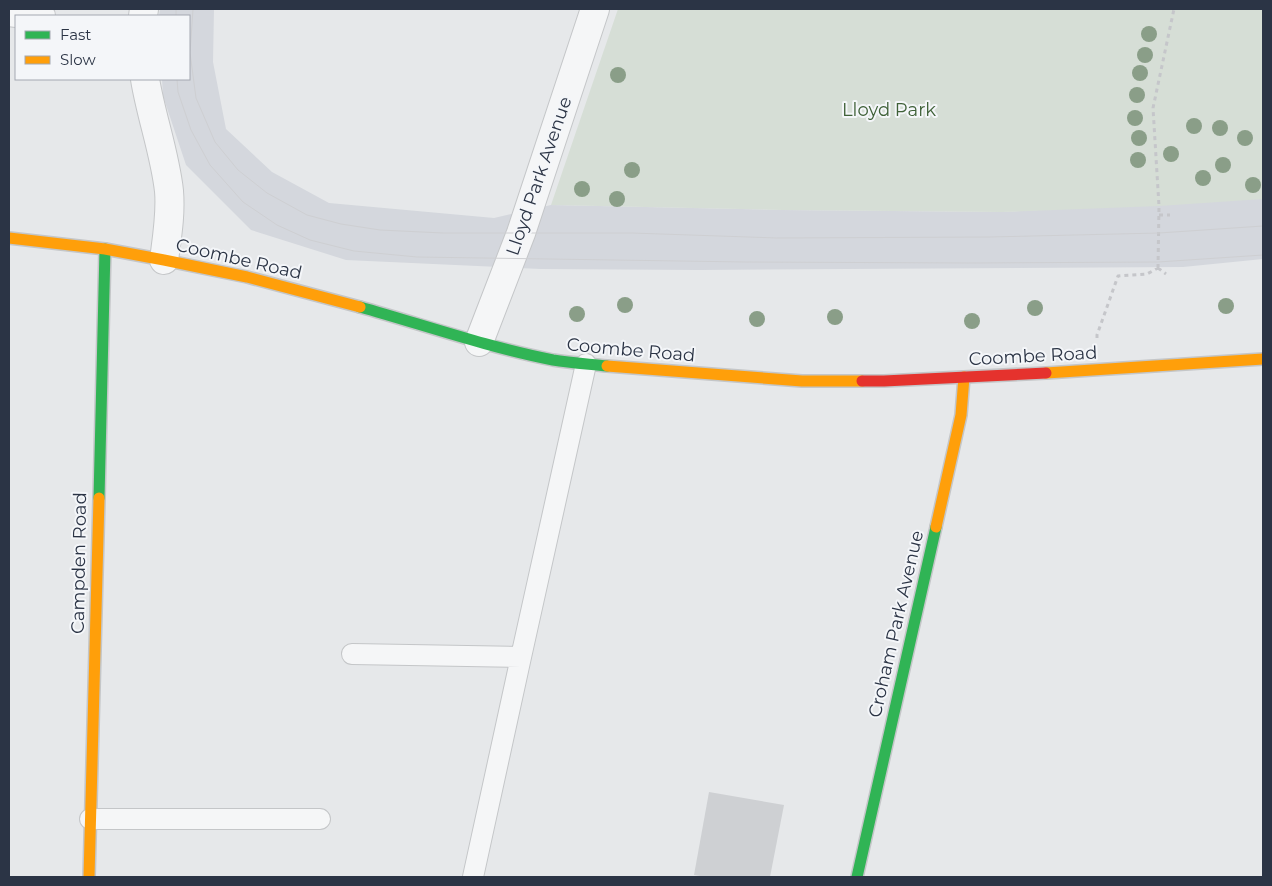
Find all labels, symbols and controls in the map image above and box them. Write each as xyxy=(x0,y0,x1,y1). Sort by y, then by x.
legend xyxy=(15,15,190,80)
text: Fast xyxy=(60,25,91,44)
text: Slow xyxy=(60,50,96,69)
street label: Lloyd Park Avenue xyxy=(501,94,577,258)
park label: Lloyd Park xyxy=(842,99,936,121)
street label: Coombe Road xyxy=(174,234,304,284)
street label: Coombe Road xyxy=(566,333,696,367)
street label: Coombe Road xyxy=(968,342,1098,370)
street label: Campden Road xyxy=(67,492,91,634)
street label: Croham Park Avenue xyxy=(864,528,928,720)

